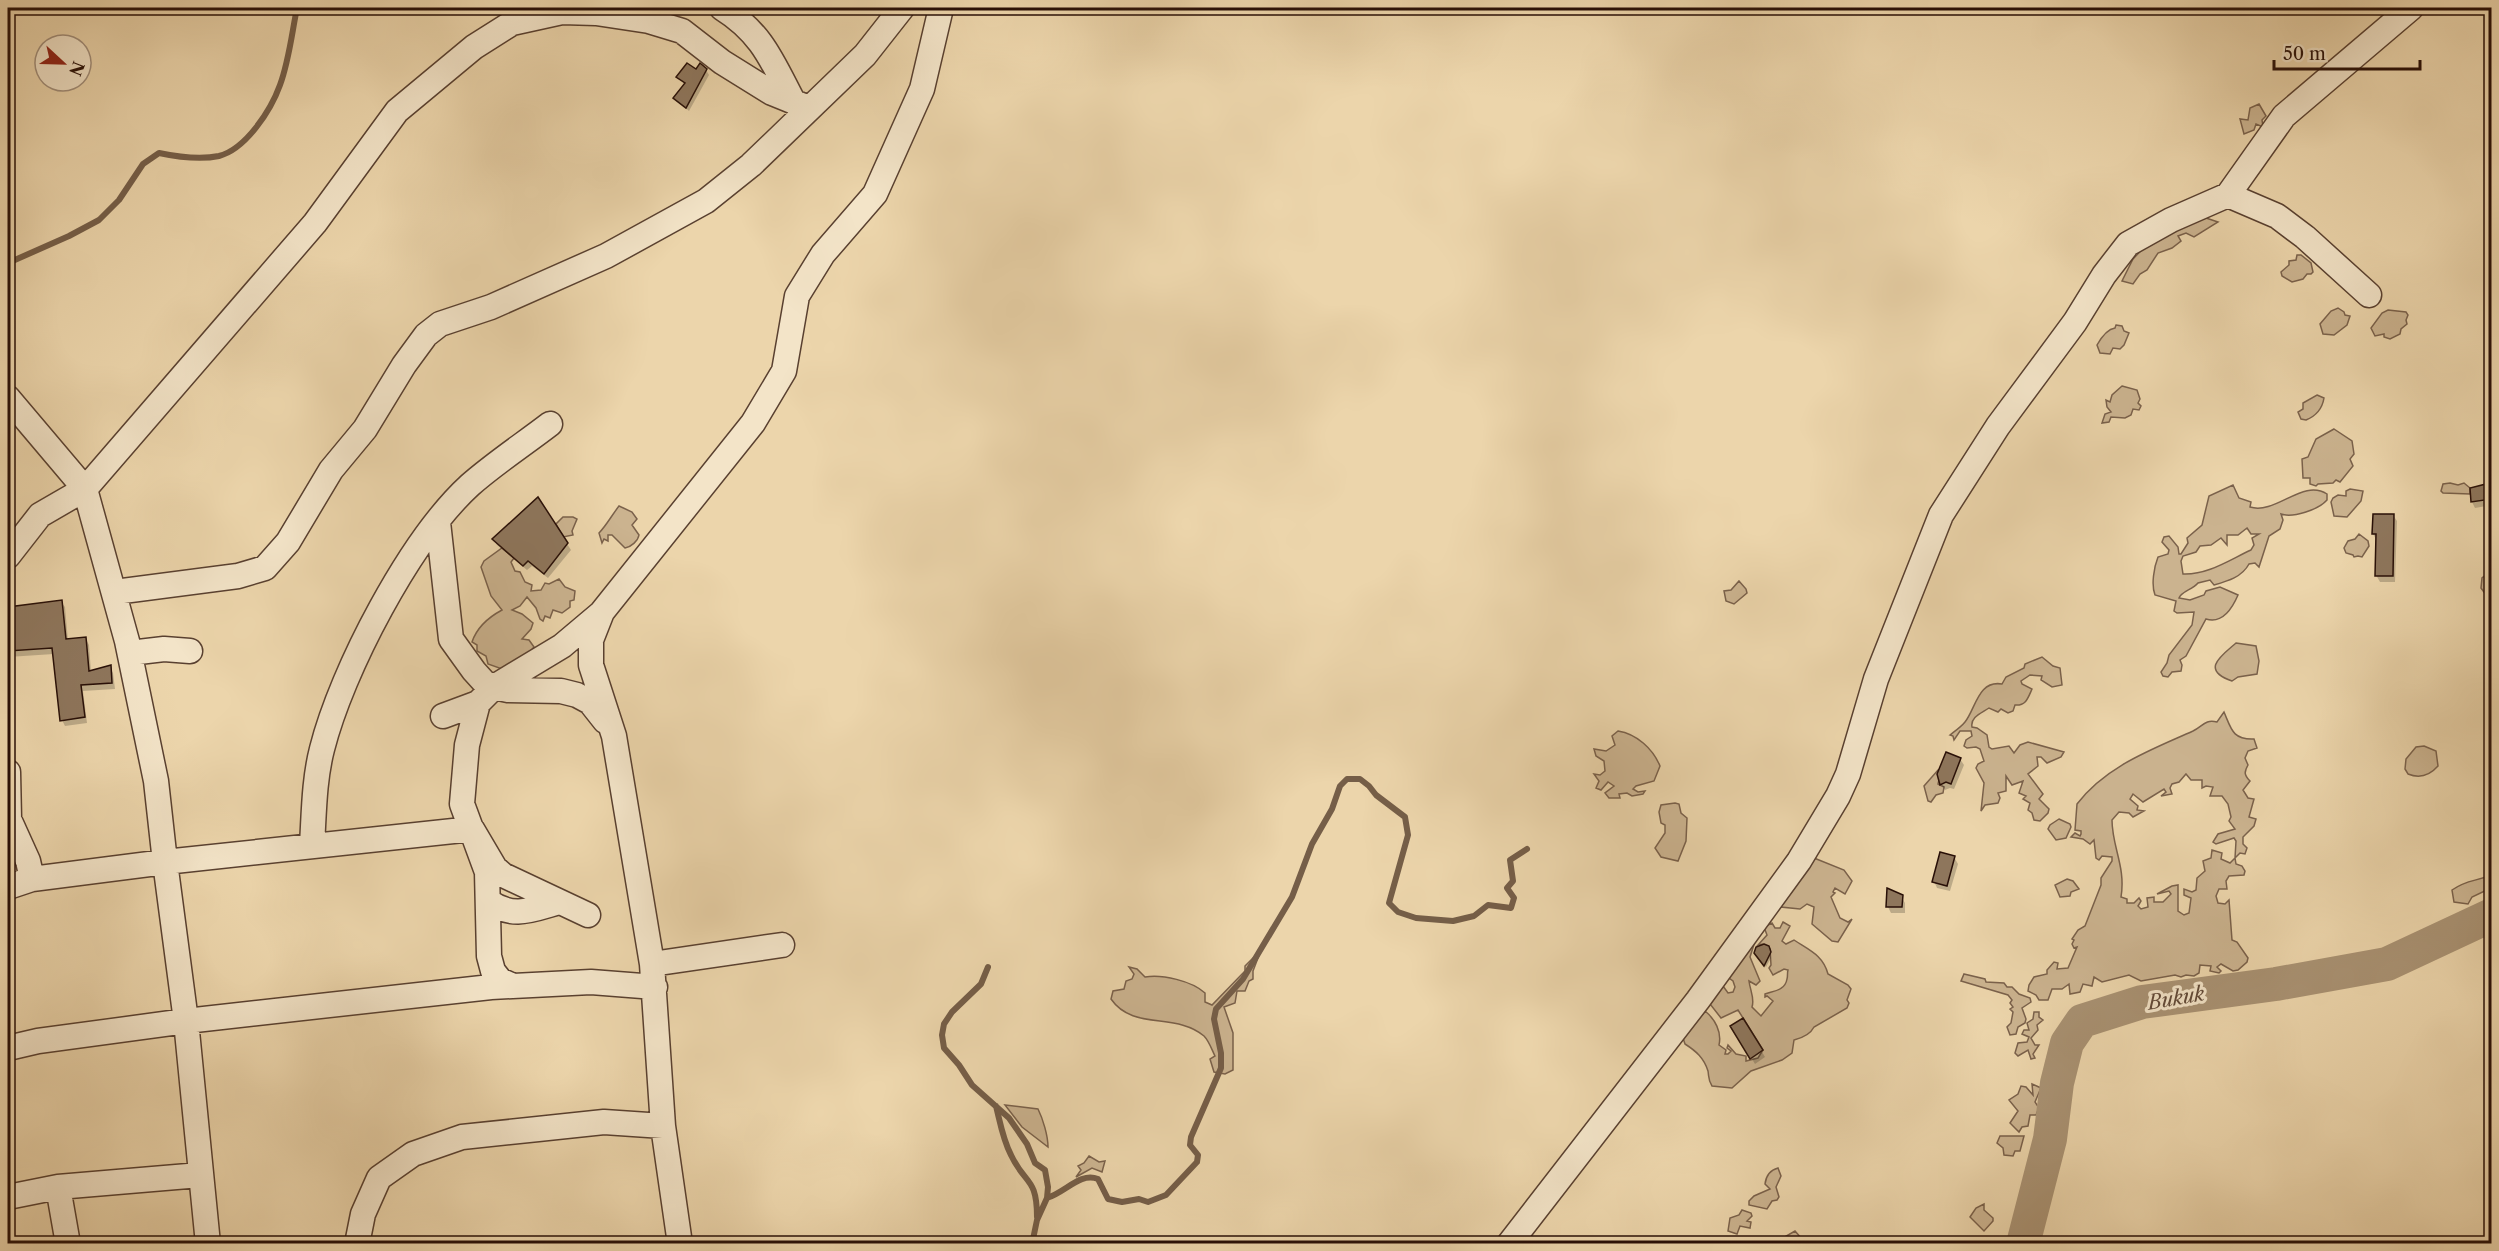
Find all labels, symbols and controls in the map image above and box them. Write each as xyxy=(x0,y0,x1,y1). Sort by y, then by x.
north arrow xyxy=(33,33,93,93)
scale bar xyxy=(2274,33,2420,71)
text: 50 m xyxy=(2283,43,2326,65)
text: N xyxy=(65,58,89,79)
water label: Bukuk xyxy=(2144,981,2207,1015)

